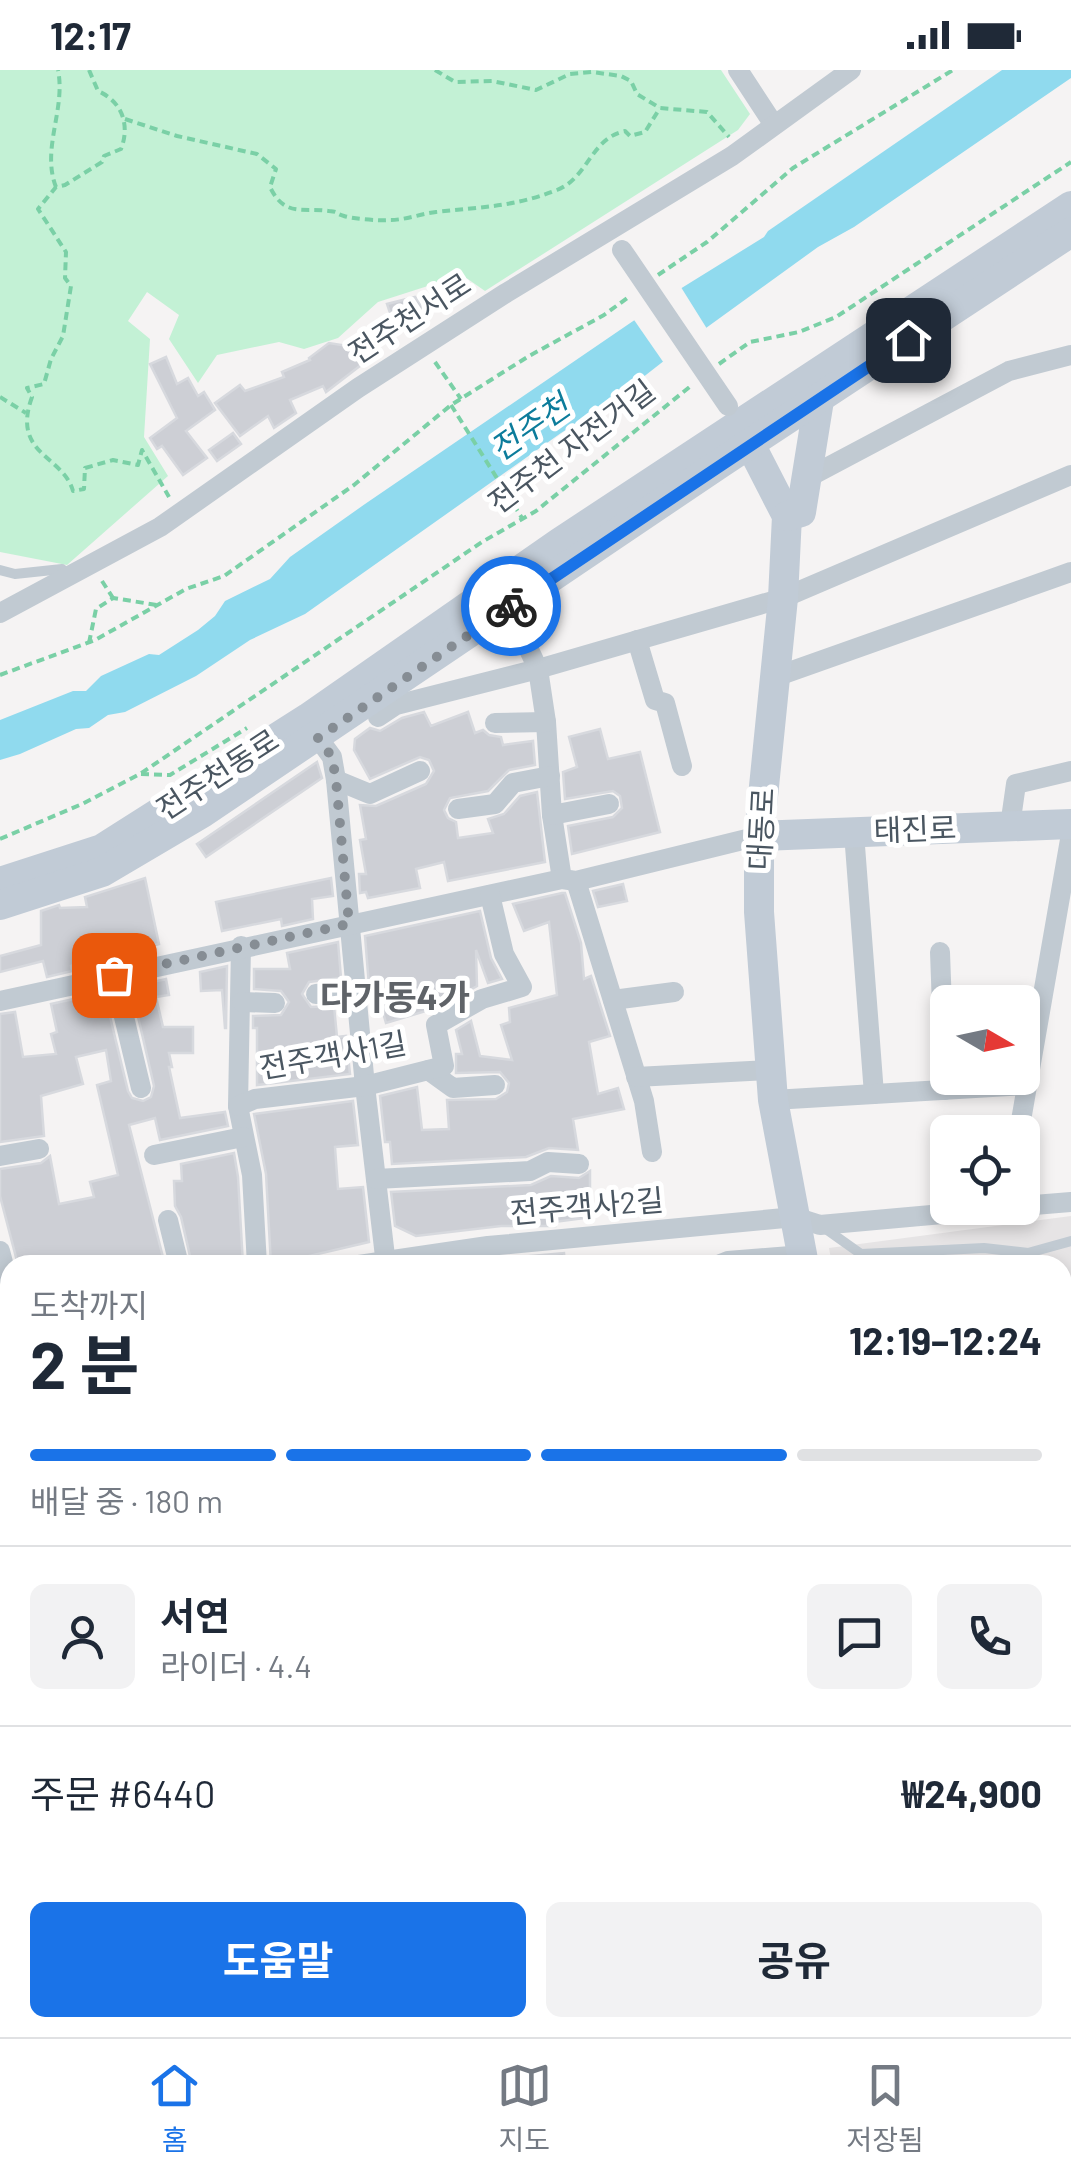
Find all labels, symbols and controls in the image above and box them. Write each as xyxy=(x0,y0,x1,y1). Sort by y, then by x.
text: 12:17 xyxy=(50,12,131,58)
street label: 전주천서로 xyxy=(341,265,477,370)
pin xyxy=(866,298,951,383)
icon: home xyxy=(881,313,936,368)
street label: 전주천 자전거길 xyxy=(480,371,661,520)
water label: 전주천 xyxy=(482,383,579,467)
courier xyxy=(461,556,561,656)
icon: bike xyxy=(484,579,539,634)
street label: 전주천동로 xyxy=(149,721,285,826)
street label: 대동로 xyxy=(740,787,780,871)
street label: 태진로 xyxy=(873,809,957,847)
pin xyxy=(72,933,157,1018)
icon: bag xyxy=(87,948,142,1003)
district label: 다가동4가 xyxy=(320,975,470,1017)
north arrow xyxy=(930,985,1040,1095)
map controls xyxy=(930,985,1040,1225)
street label: 전주객사1길 xyxy=(256,1023,409,1085)
button: locate xyxy=(930,1115,1040,1225)
street label: 전주객사2길 xyxy=(509,1180,665,1230)
text: 도착까지 xyxy=(30,1285,148,1323)
text: 12:19–12:24 xyxy=(849,1317,1042,1363)
text: 2 분 xyxy=(30,1324,139,1402)
text: 배달 중 · 180 m xyxy=(30,1481,223,1519)
button: person xyxy=(30,1584,135,1689)
button: chat xyxy=(807,1584,912,1689)
button: phone xyxy=(937,1584,1042,1689)
text: 서연 xyxy=(160,1592,230,1638)
text: 라이더 · 4.4 xyxy=(160,1646,312,1684)
text: 주문 #6440 xyxy=(30,1770,215,1816)
text: ₩24,900 xyxy=(902,1770,1042,1816)
button: 도움말 xyxy=(30,1902,526,2017)
button: 공유 xyxy=(546,1902,1042,2017)
tab: 홈 xyxy=(147,2058,202,2158)
tab: 지도 xyxy=(497,2058,552,2158)
tab: 저장됨 xyxy=(846,2058,924,2158)

